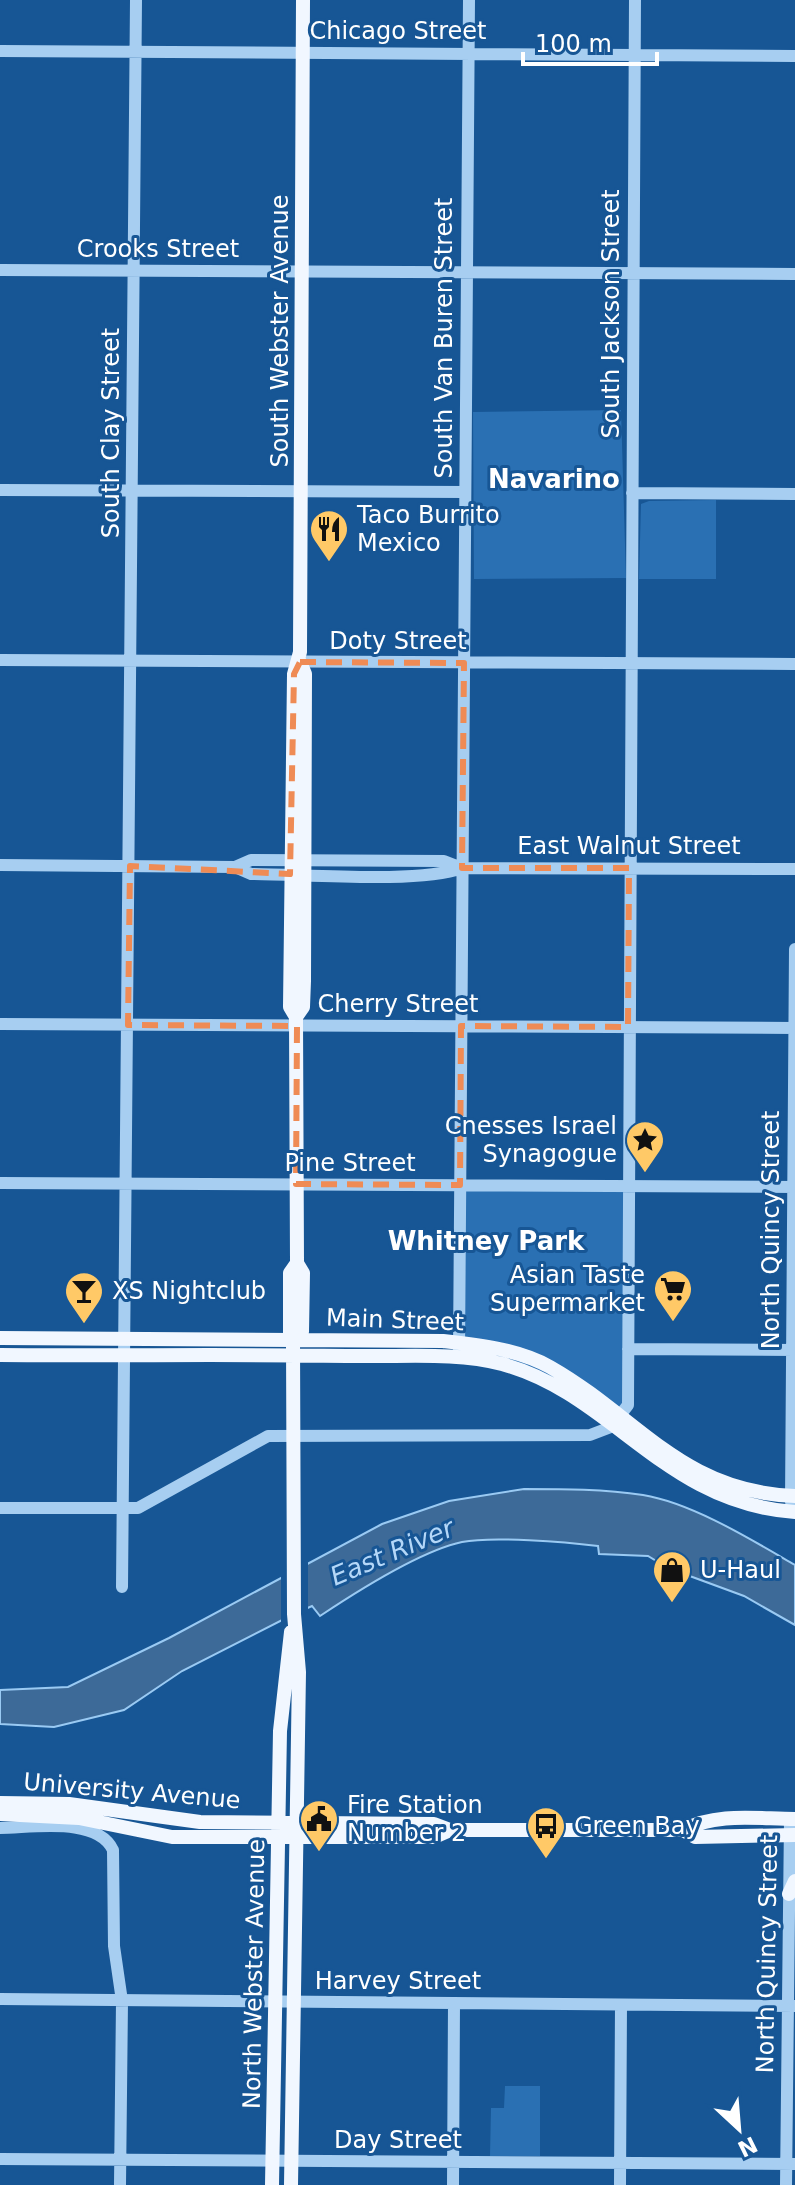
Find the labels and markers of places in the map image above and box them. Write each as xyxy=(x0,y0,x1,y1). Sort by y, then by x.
place label: Taco Burrito Mexico xyxy=(356,501,500,557)
restaurant icon: Taco Burrito Mexico xyxy=(308,508,350,563)
place label: Cnesses Israel Synagogue xyxy=(445,1112,617,1168)
place icon: Cnesses Israel Synagogue xyxy=(624,1119,666,1174)
place label: Asian Taste Supermarket xyxy=(490,1261,645,1317)
supermarket icon: Asian Taste Supermarket xyxy=(652,1268,694,1323)
bar icon: XS Nightclub xyxy=(63,1270,105,1325)
place label: XS Nightclub xyxy=(112,1277,266,1305)
shop icon: U-Haul xyxy=(651,1549,693,1604)
place label: U-Haul xyxy=(700,1556,781,1584)
place label: Fire Station Number 2 xyxy=(347,1791,483,1847)
public building icon: Fire Station Number 2 xyxy=(298,1798,340,1853)
bus stop icon: Green Bay xyxy=(525,1805,567,1860)
place label: Green Bay xyxy=(574,1812,700,1840)

